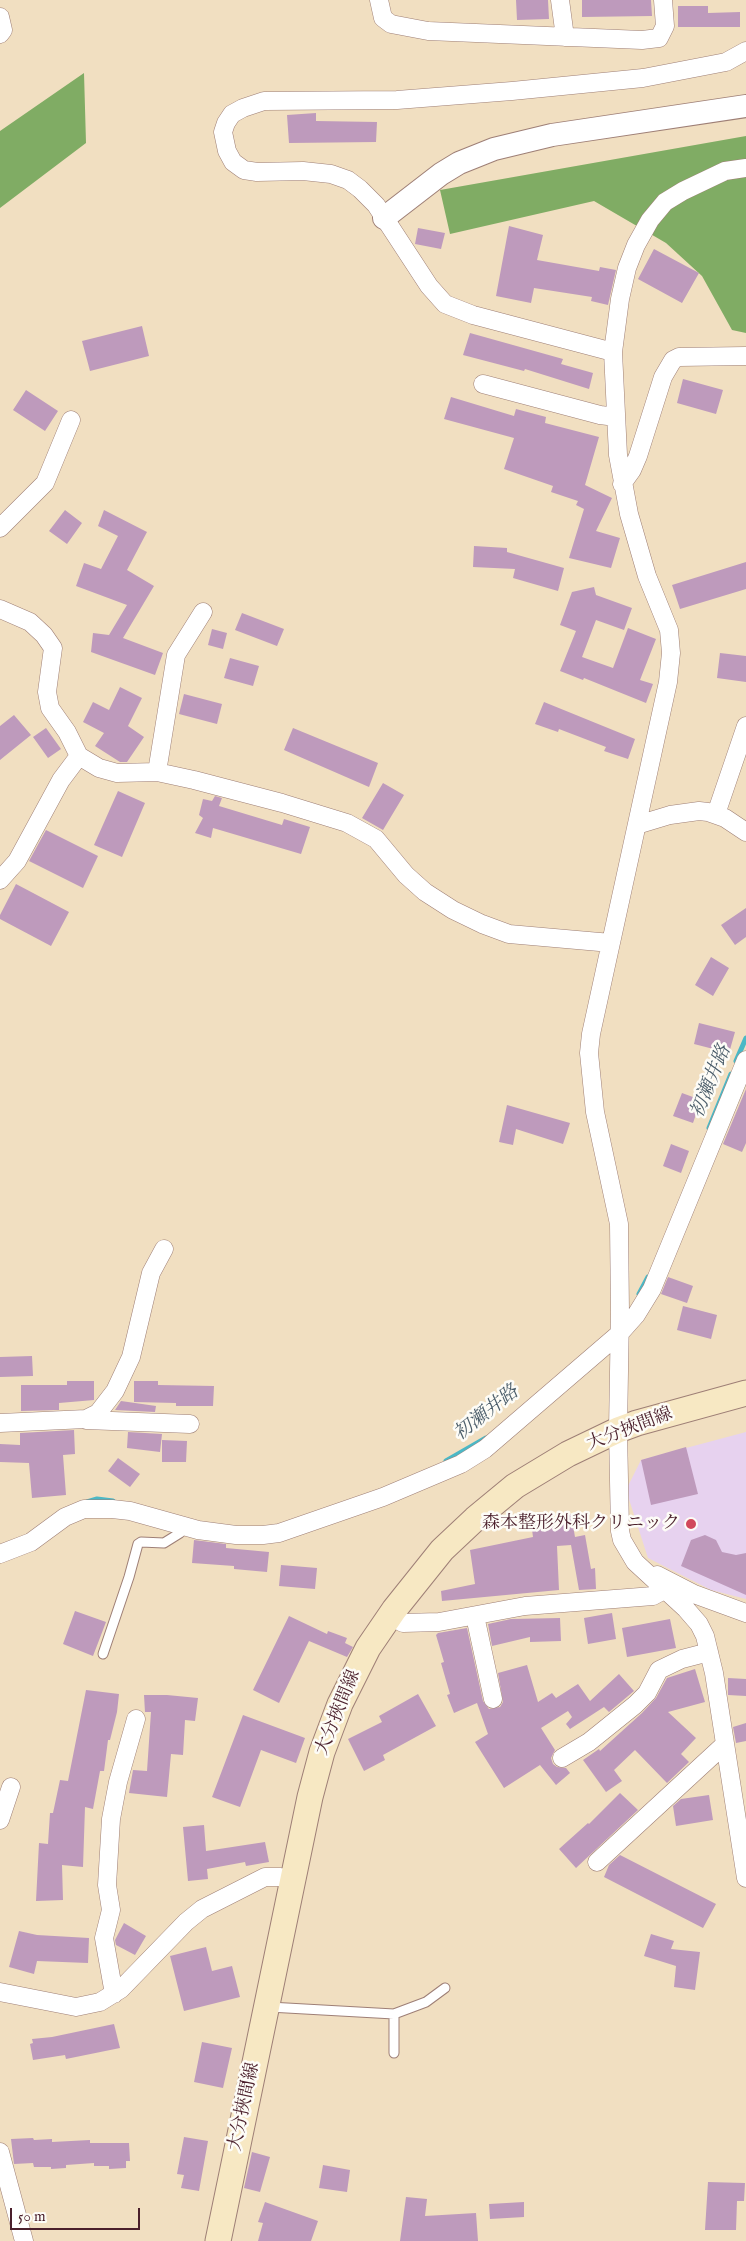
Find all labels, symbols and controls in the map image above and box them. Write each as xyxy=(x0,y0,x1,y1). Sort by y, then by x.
water label: 初瀬井路 xyxy=(687,1042,737,1122)
water label: 初瀬井路 xyxy=(450,1382,524,1446)
street label: 大分挾間線 xyxy=(584,1404,676,1456)
place label: 森本整形外科クリニック xyxy=(482,1513,680,1535)
marker: 森本整形外科クリニック xyxy=(684,1517,698,1531)
street label: 大分挾間線 xyxy=(312,1667,366,1759)
street label: 大分挾間線 xyxy=(225,2061,265,2153)
scale bar xyxy=(12,2198,142,2230)
text: 50 m xyxy=(18,2207,46,2226)

